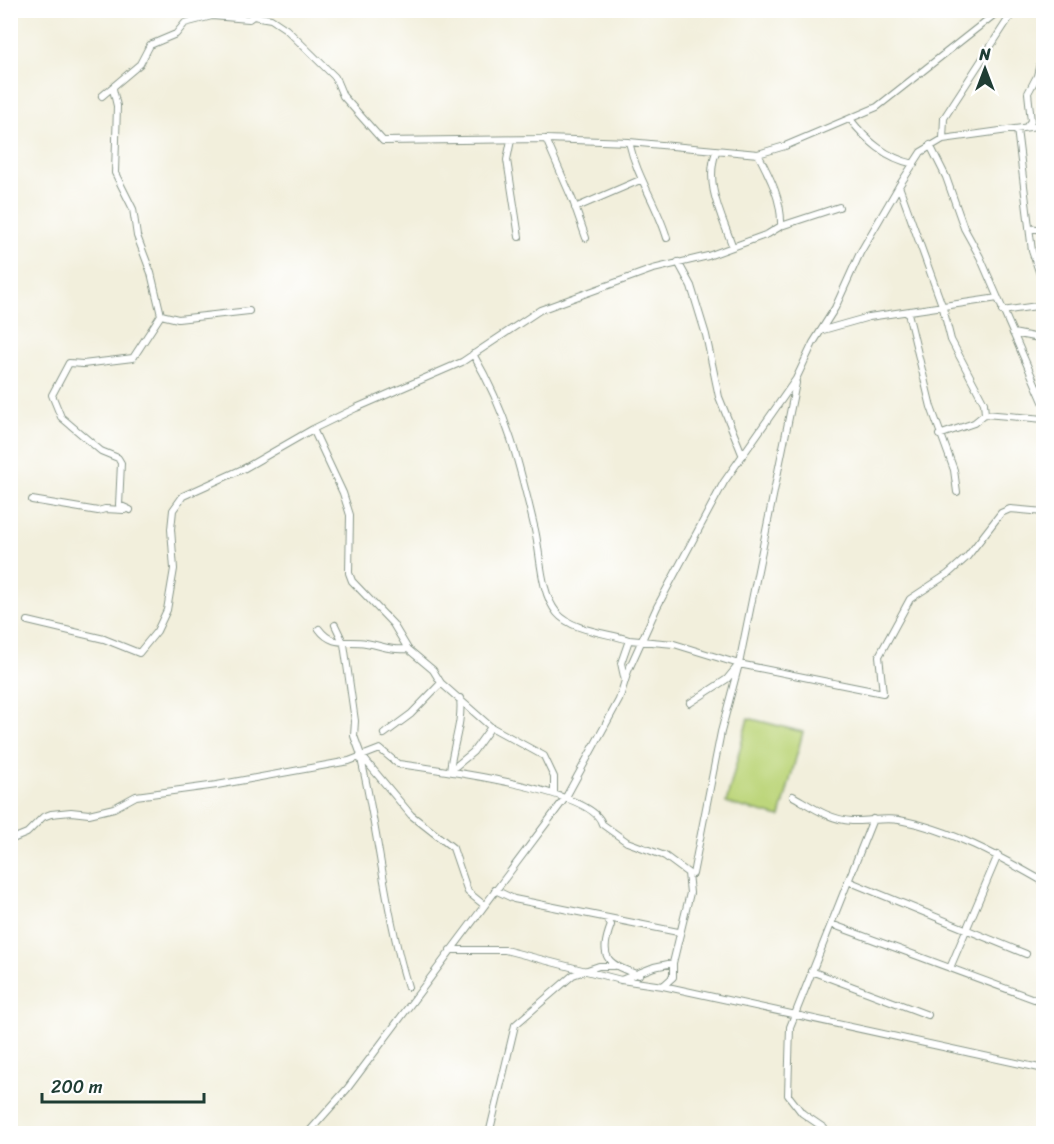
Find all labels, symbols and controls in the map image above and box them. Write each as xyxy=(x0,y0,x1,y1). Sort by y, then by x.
north arrow xyxy=(955,39,1015,99)
text: N xyxy=(978,40,991,69)
scale bar xyxy=(42,1066,204,1104)
text: 200 m xyxy=(51,1071,103,1103)

